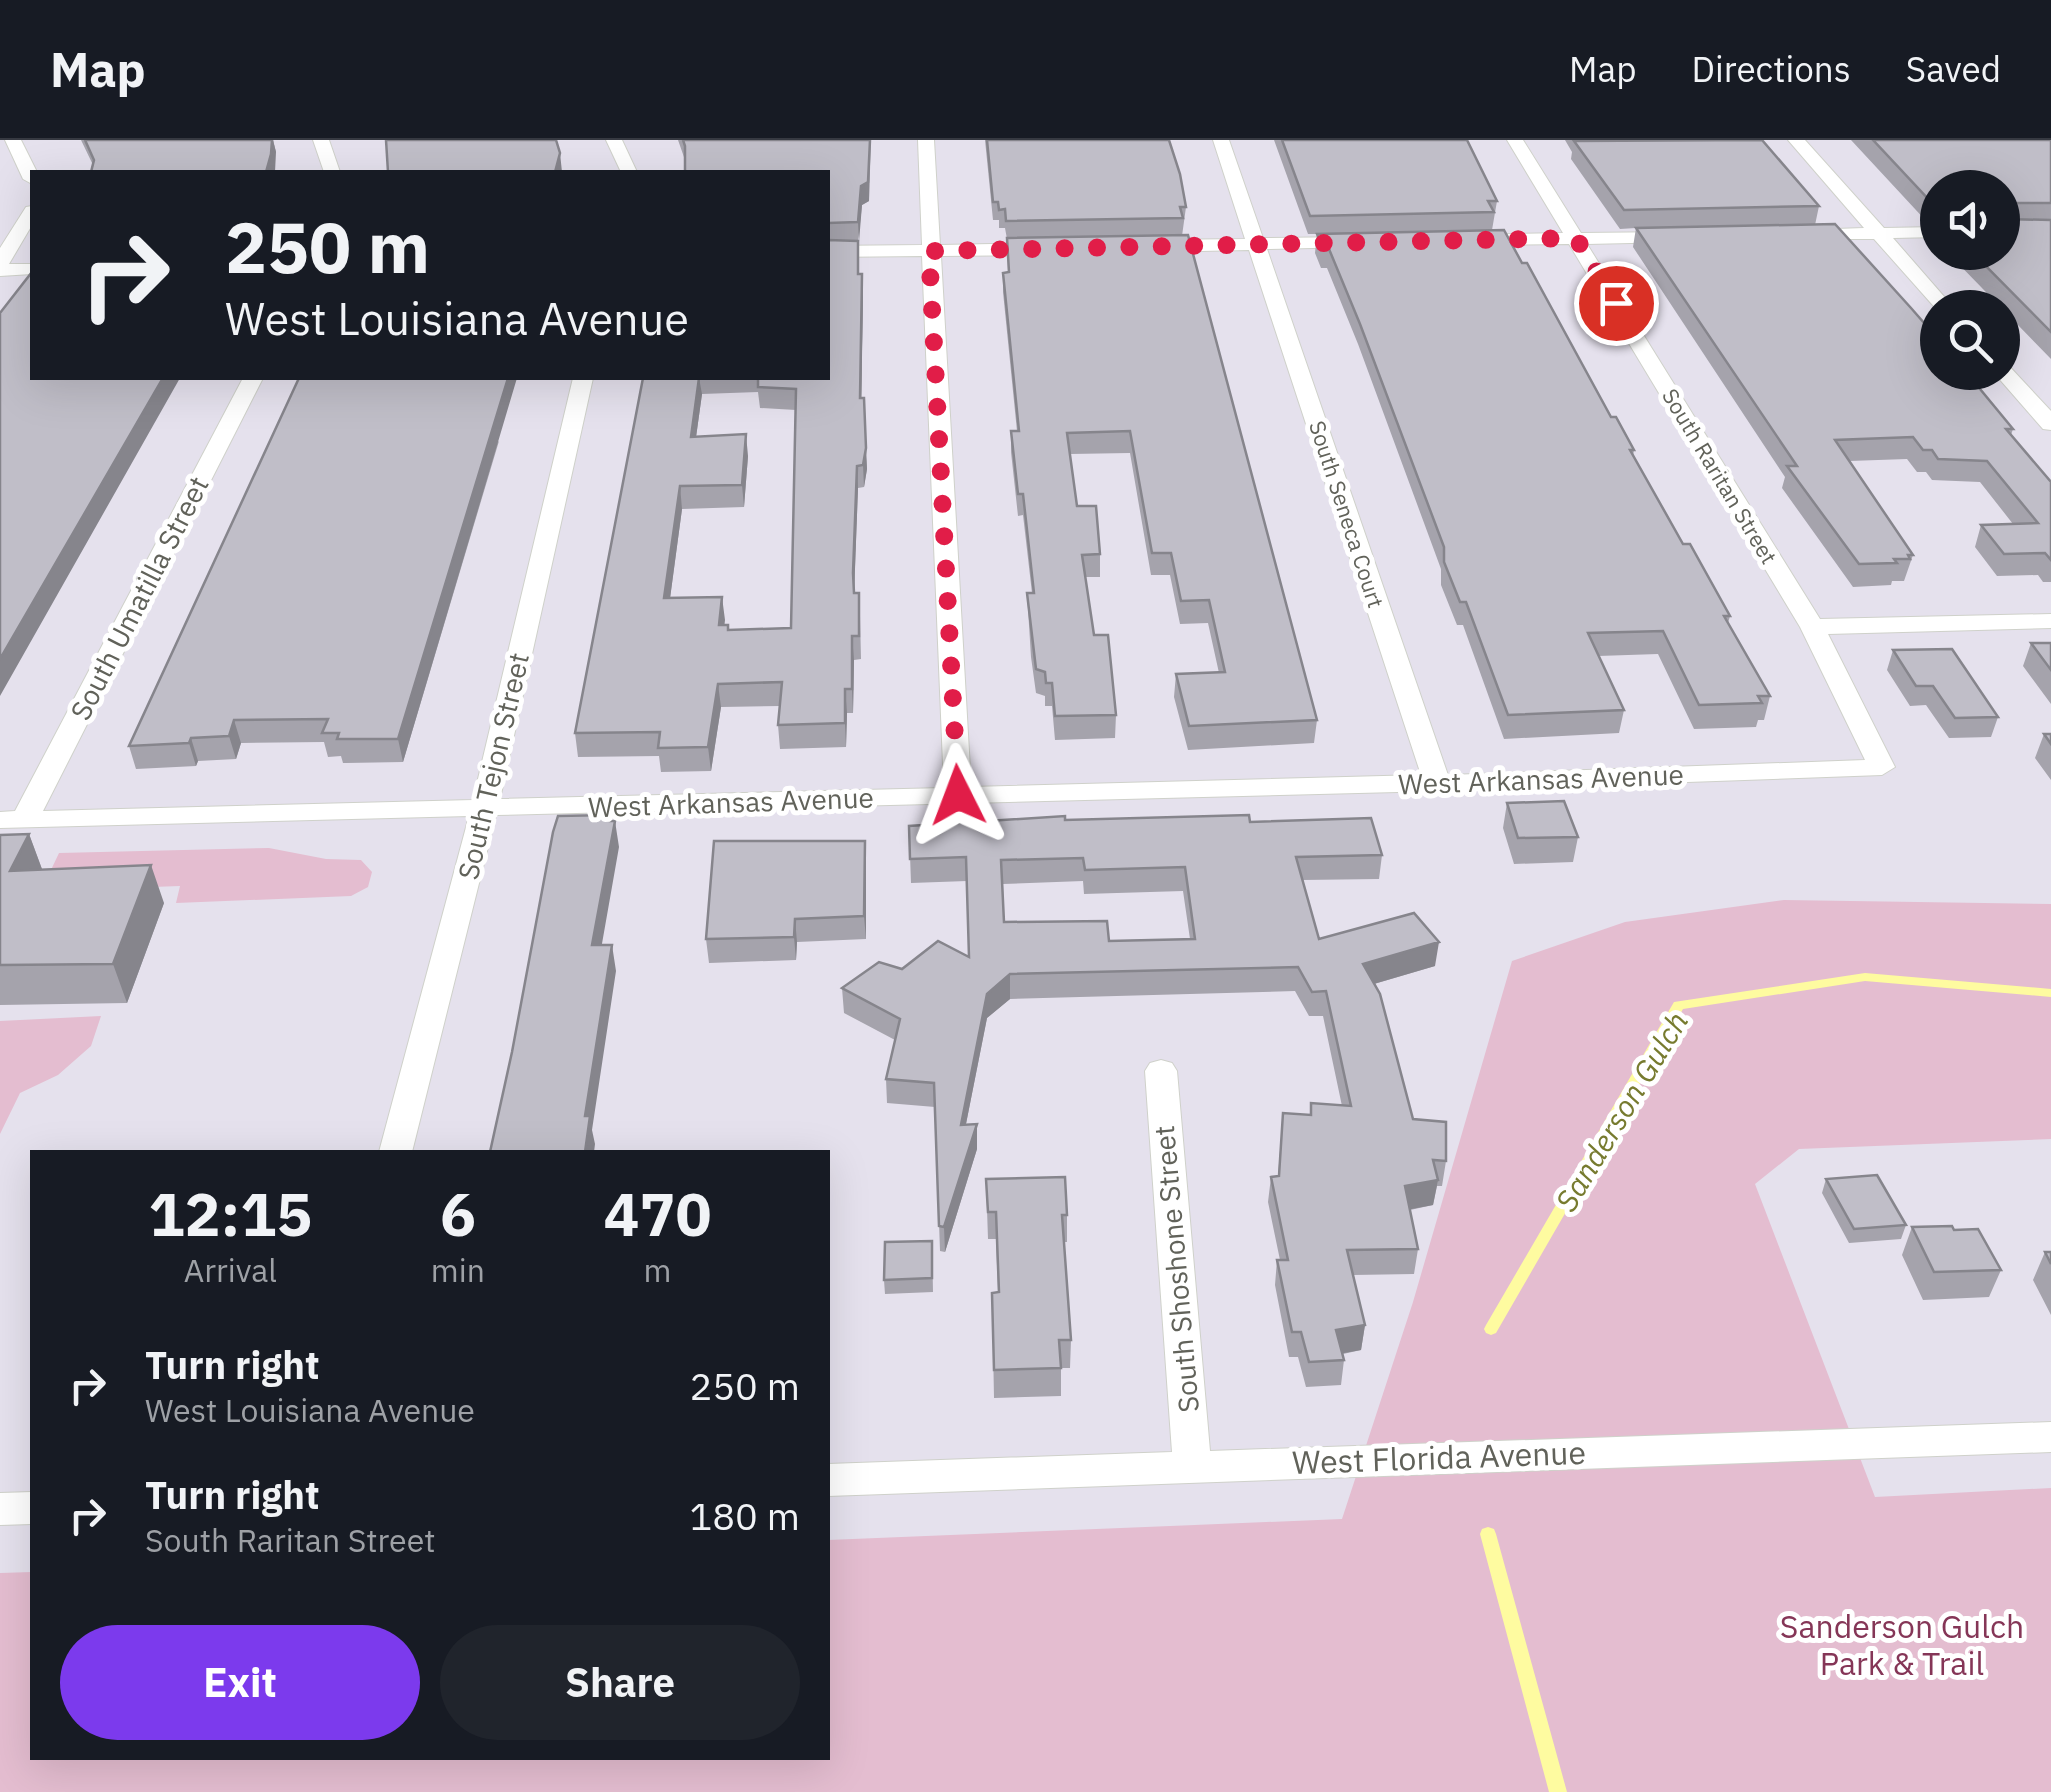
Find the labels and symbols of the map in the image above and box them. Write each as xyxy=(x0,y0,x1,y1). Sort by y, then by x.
pin xyxy=(1574,261,1659,346)
street label: South Raritan Street xyxy=(1656,383,1784,569)
street label: South Seneca Court xyxy=(1303,417,1391,611)
street label: South Umatilla Street xyxy=(61,470,217,726)
street label: South Tejon Street xyxy=(449,649,537,883)
position arrow xyxy=(906,743,1010,847)
street label: West Arkansas Avenue xyxy=(1398,756,1684,802)
street label: West Arkansas Avenue xyxy=(588,779,874,825)
water label: Sanderson Gulch xyxy=(1546,1004,1696,1218)
street label: South Shoshone Street xyxy=(1145,1124,1207,1414)
street label: West Florida Avenue xyxy=(1291,1431,1587,1483)
park label: Sanderson Gulch Park & Trail xyxy=(1780,1605,2024,1684)

